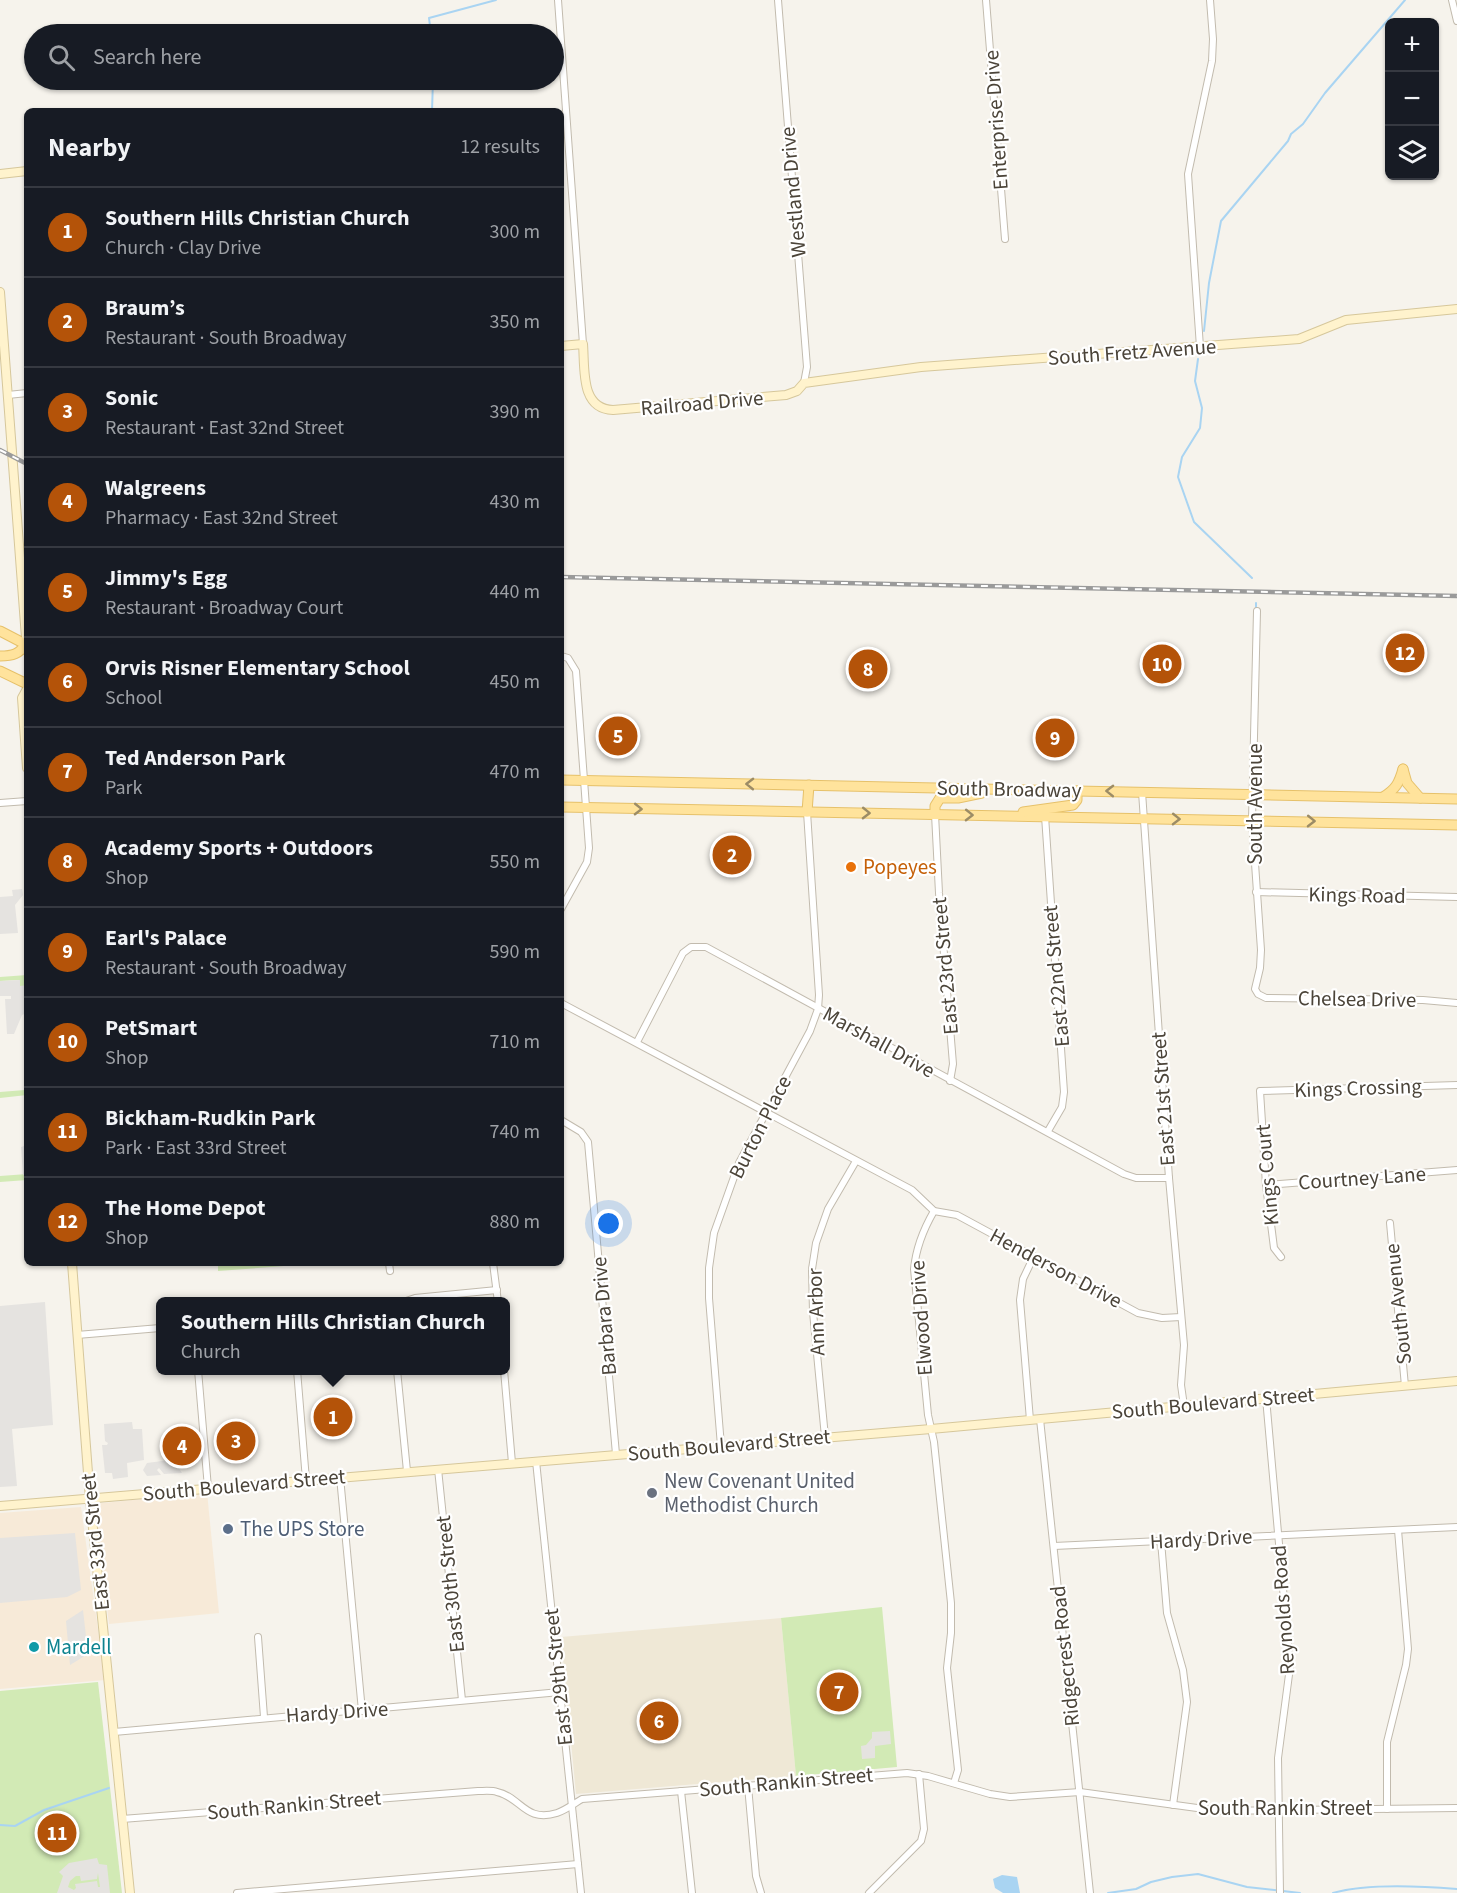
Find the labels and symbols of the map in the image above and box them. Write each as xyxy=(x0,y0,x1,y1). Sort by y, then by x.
street label: Enterprise Drive xyxy=(976,49,1016,191)
street label: Westland Drive xyxy=(772,125,814,259)
street label: South Fretz Avenue xyxy=(1047,331,1217,373)
street label: Railroad Drive xyxy=(639,383,765,423)
pin: 12 xyxy=(1386,630,1424,676)
pin: 10 xyxy=(1142,642,1182,686)
pin: 8 xyxy=(848,646,888,692)
pin: 5 xyxy=(598,714,638,758)
pin: 9 xyxy=(1036,716,1074,760)
street label: South Avenue xyxy=(1240,743,1270,865)
street label: South Broadway xyxy=(936,773,1082,805)
one-way arrow xyxy=(746,778,755,790)
one-way arrow xyxy=(1105,785,1114,797)
one-way arrow xyxy=(634,802,643,815)
one-way arrow xyxy=(861,807,870,819)
one-way arrow xyxy=(965,809,974,821)
one-way arrow xyxy=(1171,813,1180,825)
one-way arrow xyxy=(1306,815,1315,828)
pin: 2 xyxy=(712,832,752,878)
place label: Popeyes xyxy=(863,852,937,882)
marker: Popeyes xyxy=(844,860,858,874)
street label: Kings Road xyxy=(1308,879,1406,911)
street label: East 23rd Street xyxy=(924,896,966,1036)
street label: East 22nd Street xyxy=(1035,904,1077,1048)
street label: Chelsea Drive xyxy=(1298,983,1416,1015)
street label: Marshall Drive xyxy=(817,999,941,1085)
street label: East 21st Street xyxy=(1143,1031,1183,1167)
street label: Burton Place xyxy=(721,1070,799,1184)
street label: Kings Crossing xyxy=(1294,1071,1423,1105)
street label: Kings Court xyxy=(1248,1123,1286,1227)
street label: Courtney Lane xyxy=(1297,1159,1427,1197)
your location xyxy=(594,1209,623,1238)
street label: Henderson Drive xyxy=(984,1220,1128,1316)
street label: South Avenue xyxy=(1377,1242,1419,1366)
street label: Barbara Drive xyxy=(584,1255,624,1377)
street label: Elwood Drive xyxy=(902,1259,940,1377)
street label: Ann Arbor xyxy=(799,1267,833,1356)
street label: South Boulevard Street xyxy=(1110,1379,1316,1427)
pin: 1 xyxy=(314,1394,352,1440)
pin: 3 xyxy=(216,1418,256,1464)
street label: South Boulevard Street xyxy=(626,1421,832,1469)
pin: 4 xyxy=(162,1424,201,1468)
street label: South Boulevard Street xyxy=(141,1461,347,1509)
place label: New Covenant United Methodist Church xyxy=(664,1466,855,1520)
street label: East 33rd Street xyxy=(73,1472,117,1612)
marker: New Covenant United Methodist Church xyxy=(645,1486,659,1500)
place label: The UPS Store xyxy=(240,1514,364,1544)
street label: East 30th Street xyxy=(428,1514,472,1654)
street label: Hardy Drive xyxy=(1149,1521,1253,1557)
marker: The UPS Store xyxy=(221,1522,235,1536)
street label: Reynolds Road xyxy=(1264,1544,1302,1676)
street label: Ridgecrest Road xyxy=(1043,1584,1087,1728)
street label: East 29th Street xyxy=(536,1607,580,1747)
place label: Mardell xyxy=(46,1632,112,1662)
marker: Mardell xyxy=(27,1640,41,1654)
pin: 7 xyxy=(820,1670,858,1714)
street label: Hardy Drive xyxy=(285,1693,389,1731)
pin: 6 xyxy=(640,1698,678,1744)
street label: South Rankin Street xyxy=(698,1759,874,1805)
street label: South Rankin Street xyxy=(206,1782,382,1828)
street label: South Rankin Street xyxy=(1198,1793,1372,1823)
pin: 11 xyxy=(38,1810,76,1856)

